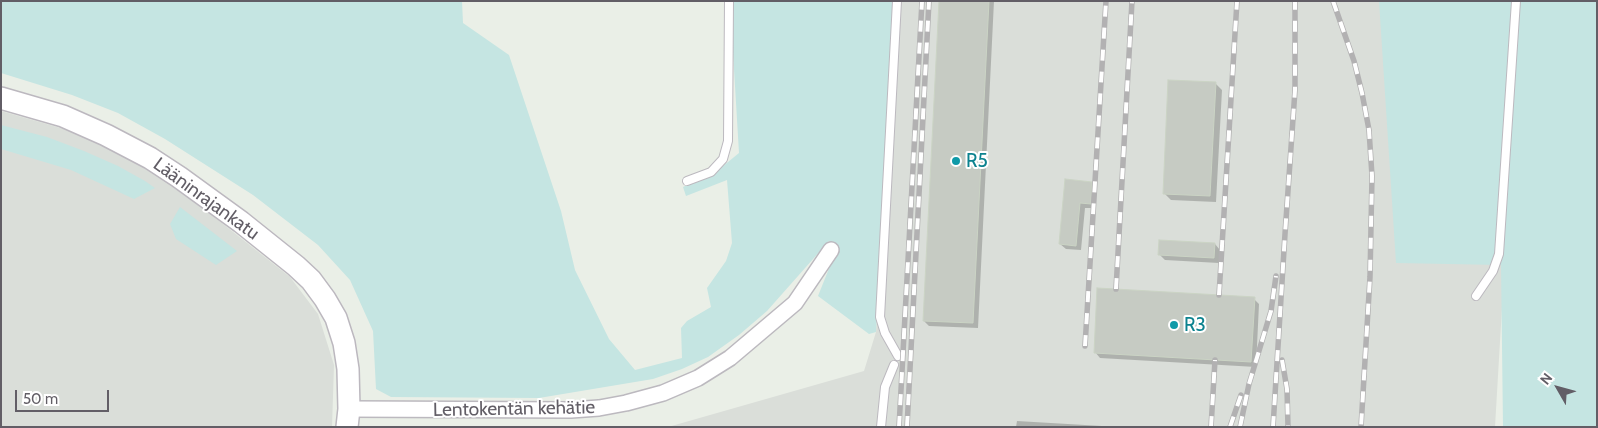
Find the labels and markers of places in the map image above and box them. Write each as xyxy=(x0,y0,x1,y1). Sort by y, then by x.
place label: R5 xyxy=(966,150,988,172)
marker: R5 xyxy=(950,155,962,167)
place label: R3 xyxy=(1184,314,1206,336)
marker: R3 xyxy=(1168,319,1180,331)

